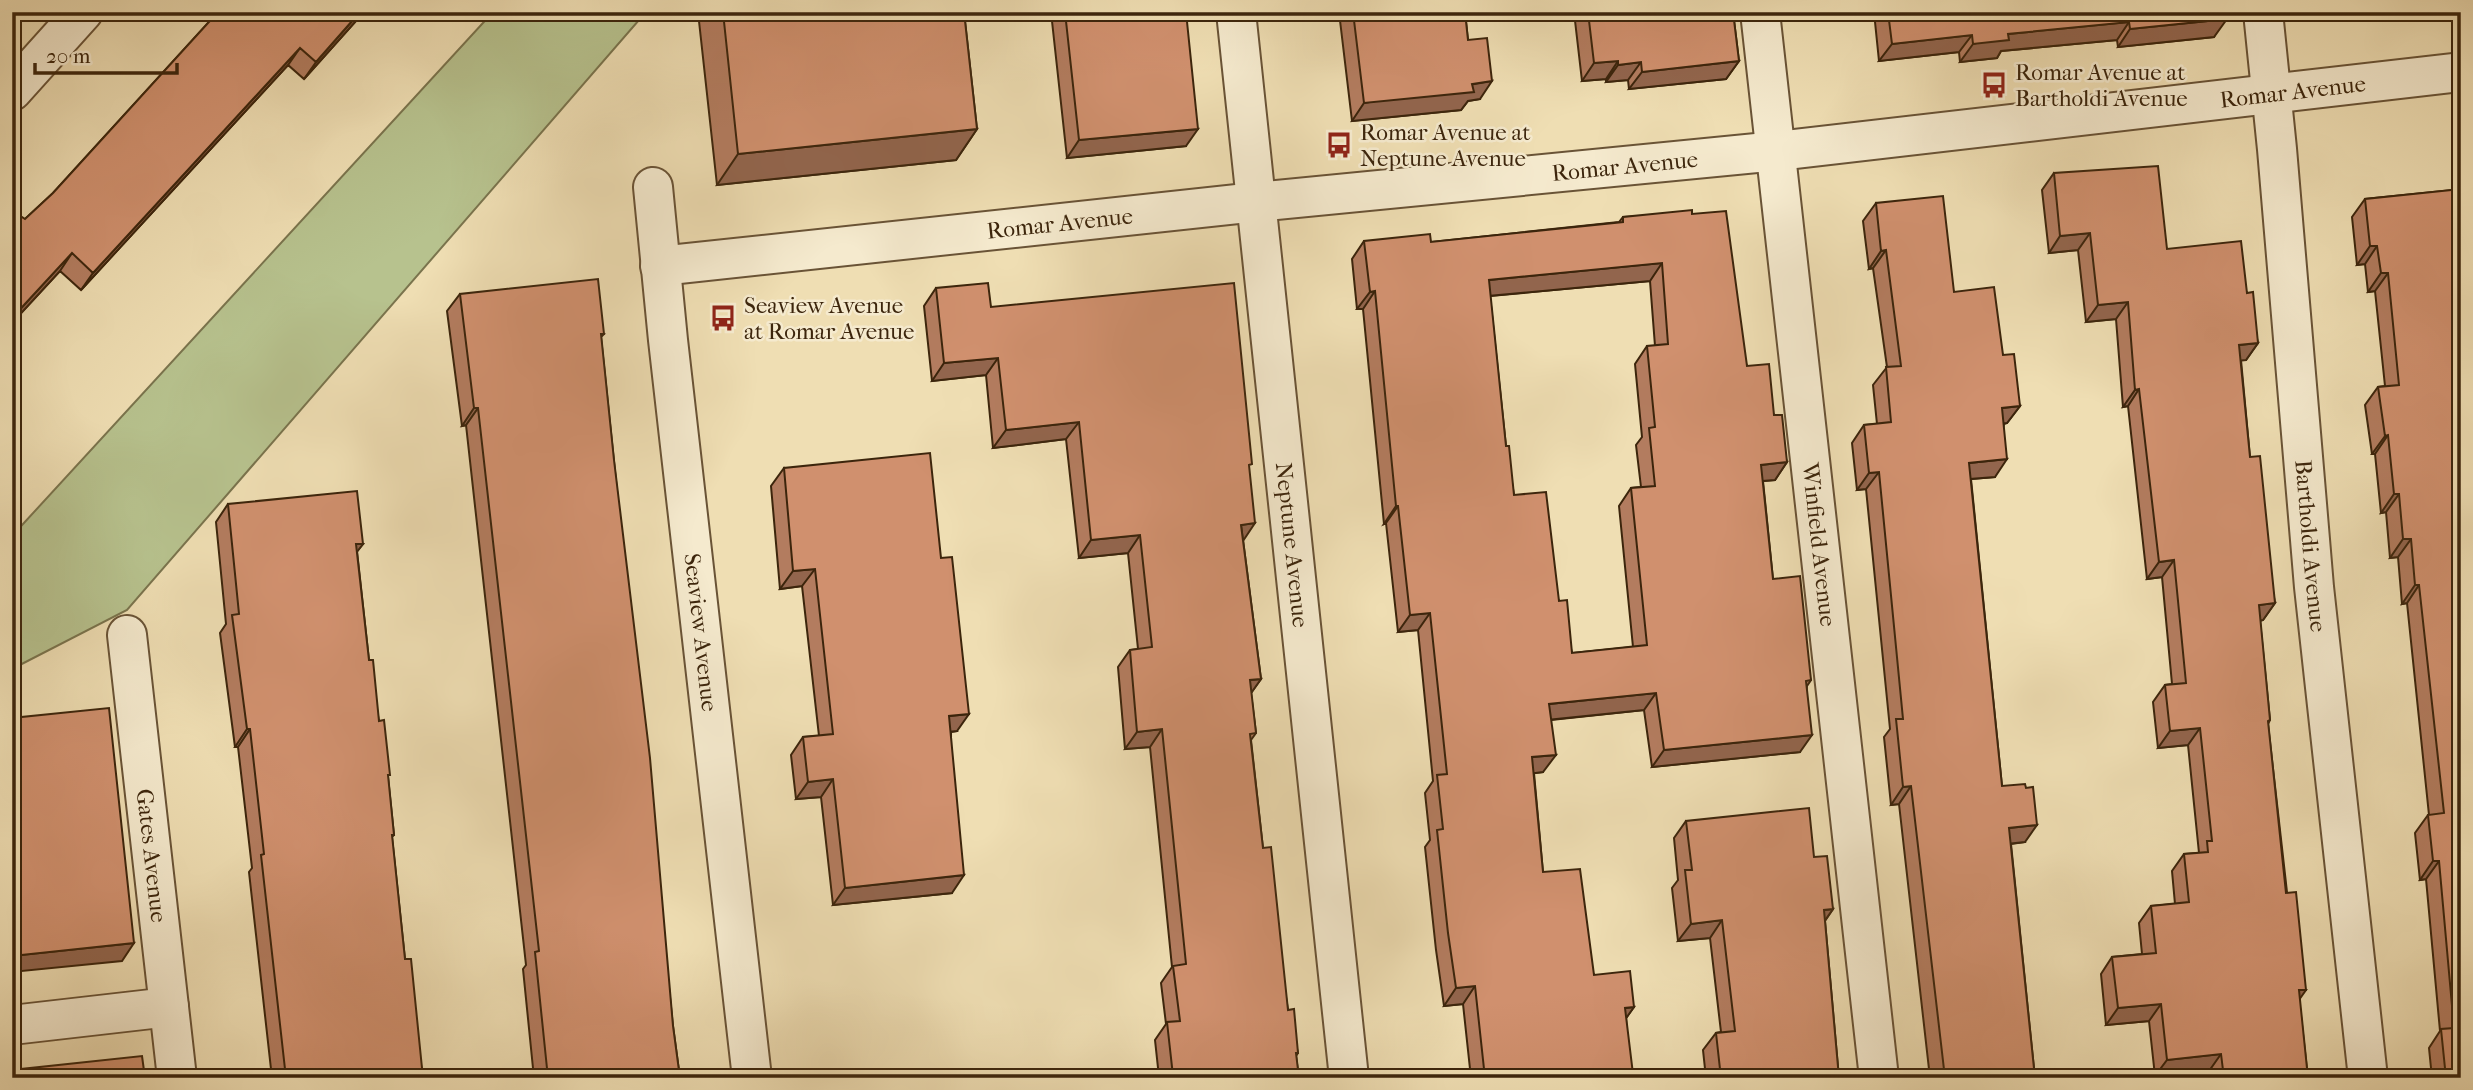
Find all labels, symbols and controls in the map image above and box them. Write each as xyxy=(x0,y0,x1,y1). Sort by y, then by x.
scale bar xyxy=(35,32,177,76)
text: 20 m xyxy=(46,44,91,68)
place label: Romar Avenue at Bartholdi Avenue xyxy=(2015,59,2188,112)
bus stop icon: Romar Avenue at Bartholdi Avenue xyxy=(1979,70,2009,100)
street label: Romar Avenue xyxy=(2218,70,2367,114)
place label: Romar Avenue at Neptune Avenue xyxy=(1360,119,1530,172)
bus stop icon: Romar Avenue at Neptune Avenue xyxy=(1324,130,1354,160)
street label: Romar Avenue xyxy=(1551,146,1699,187)
street label: Romar Avenue xyxy=(985,202,1134,245)
place label: Seaview Avenue at Romar Avenue xyxy=(744,292,914,345)
bus stop icon: Seaview Avenue at Romar Avenue xyxy=(708,303,738,333)
street label: Bartholdi Avenue xyxy=(2289,459,2332,633)
street label: Winfield Avenue xyxy=(1796,460,1842,628)
street label: Neptune Avenue xyxy=(1270,461,1314,629)
street label: Seaview Avenue xyxy=(678,552,723,713)
street label: Gates Avenue xyxy=(130,787,172,924)

